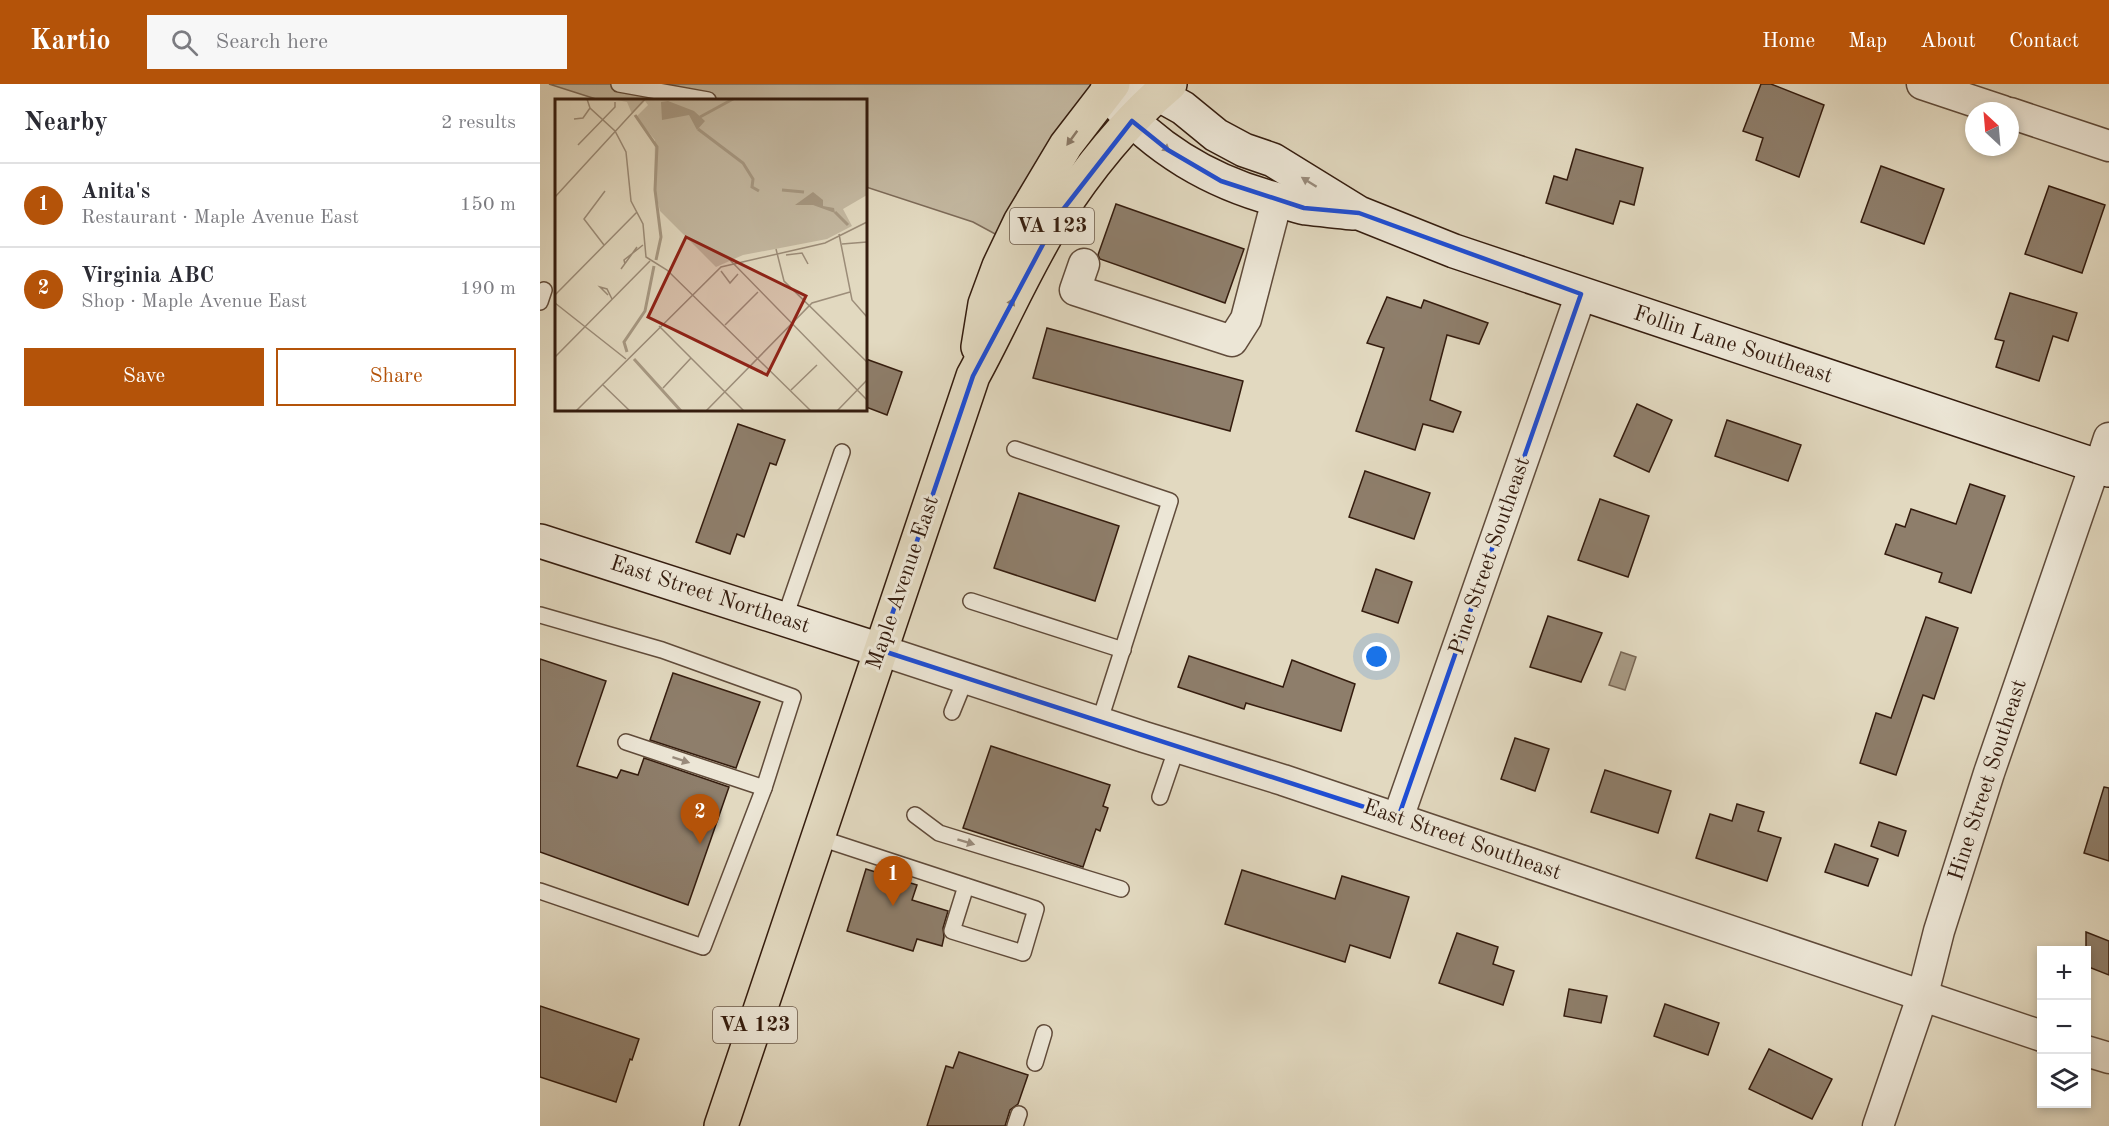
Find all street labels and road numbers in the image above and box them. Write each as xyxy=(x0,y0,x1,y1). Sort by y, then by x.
road number: VA 123 xyxy=(1010,208,1094,244)
street label: Follin Lane Southeast xyxy=(1631,302,1835,388)
street label: Pine Street Southeast xyxy=(1446,454,1534,658)
street label: Maple Avenue East xyxy=(863,493,943,673)
street label: East Street Northeast xyxy=(607,552,813,638)
street label: Hine Street Southeast xyxy=(1945,677,2031,883)
street label: East Street Southeast xyxy=(1360,796,1564,884)
road number: VA 123 xyxy=(713,1007,797,1043)

